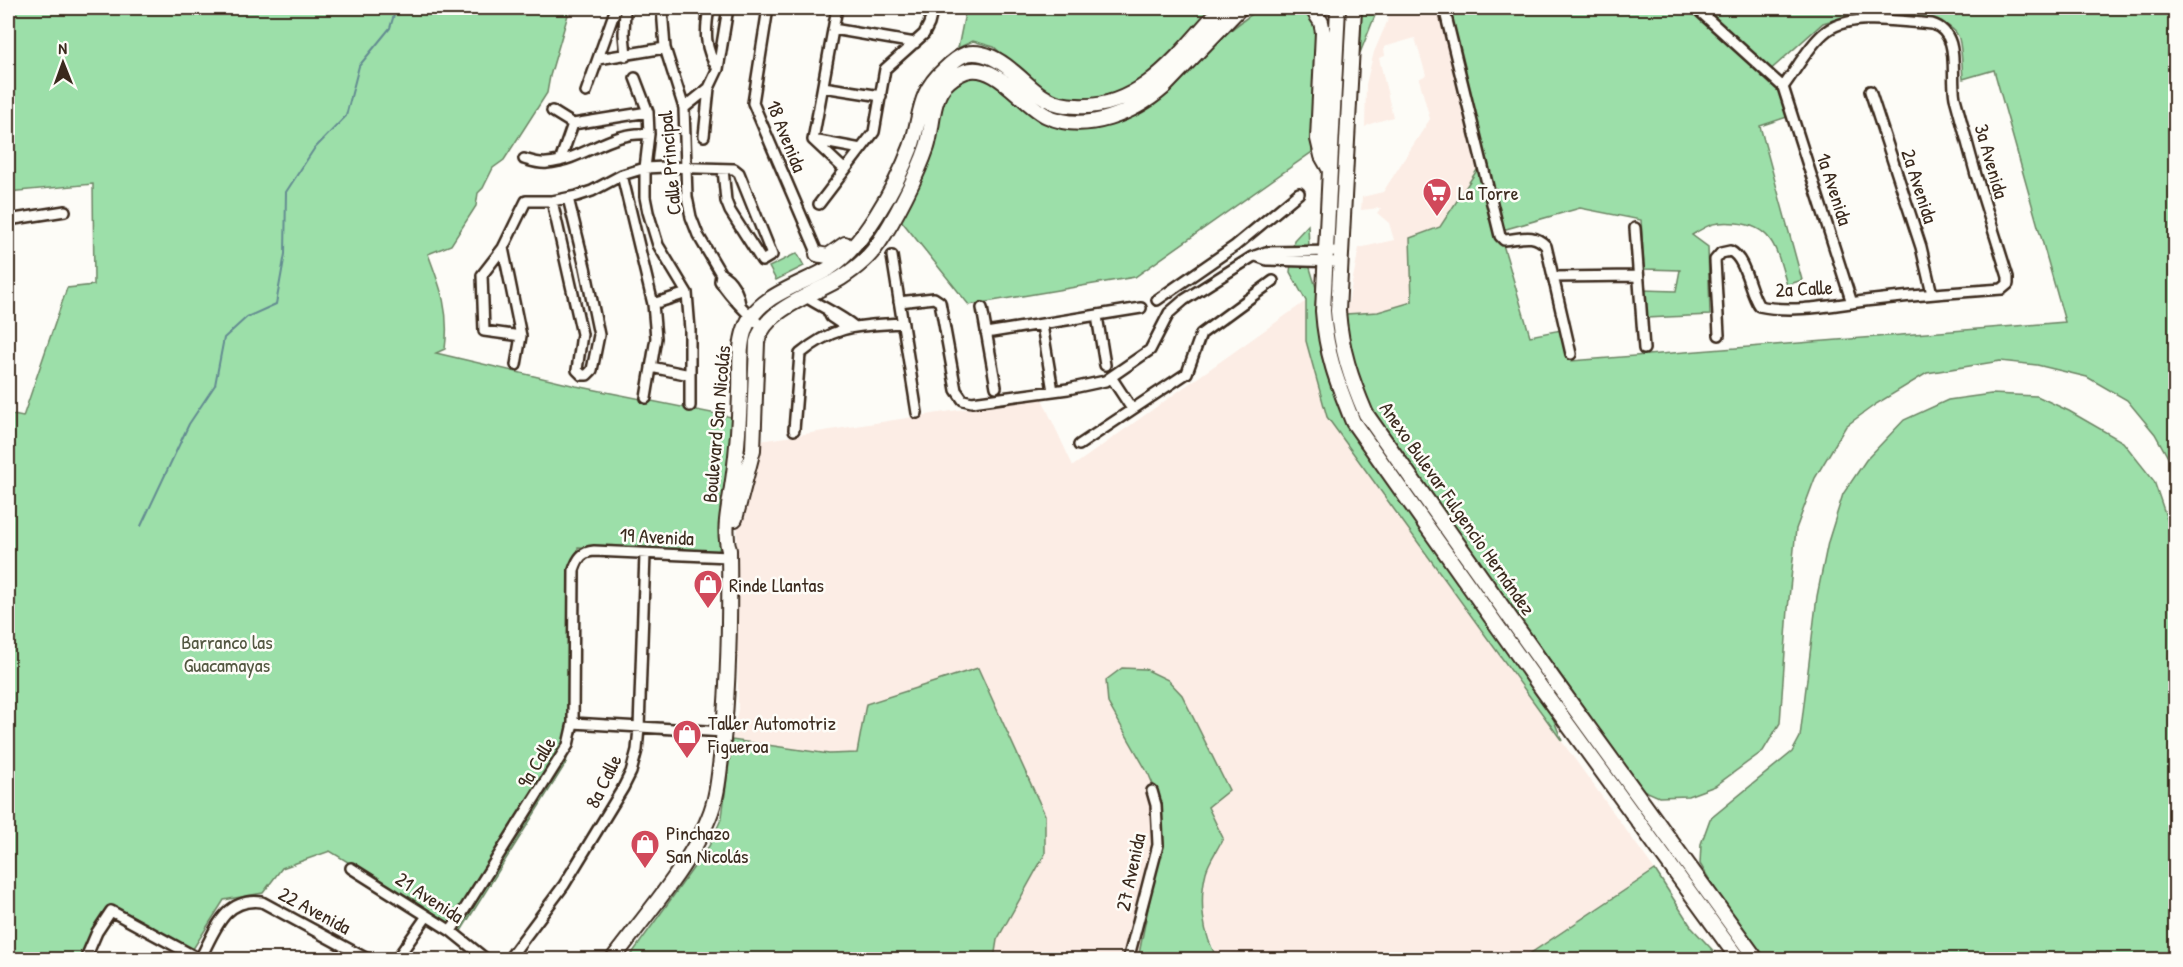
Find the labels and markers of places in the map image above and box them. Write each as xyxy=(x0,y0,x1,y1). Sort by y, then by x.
supermarket icon: La Torre xyxy=(1421,176,1453,218)
place label: La Torre xyxy=(1458,179,1519,206)
shop icon: Rinde Llantas xyxy=(692,568,724,610)
place label: Rinde Llantas xyxy=(729,571,824,598)
place label: Taller Automotriz Figueroa xyxy=(707,709,836,759)
shop icon: Taller Automotriz Figueroa xyxy=(671,718,703,760)
place label: Pinchazo San Nicolás xyxy=(666,819,749,869)
shop icon: Pinchazo San Nicolás xyxy=(629,828,661,870)

